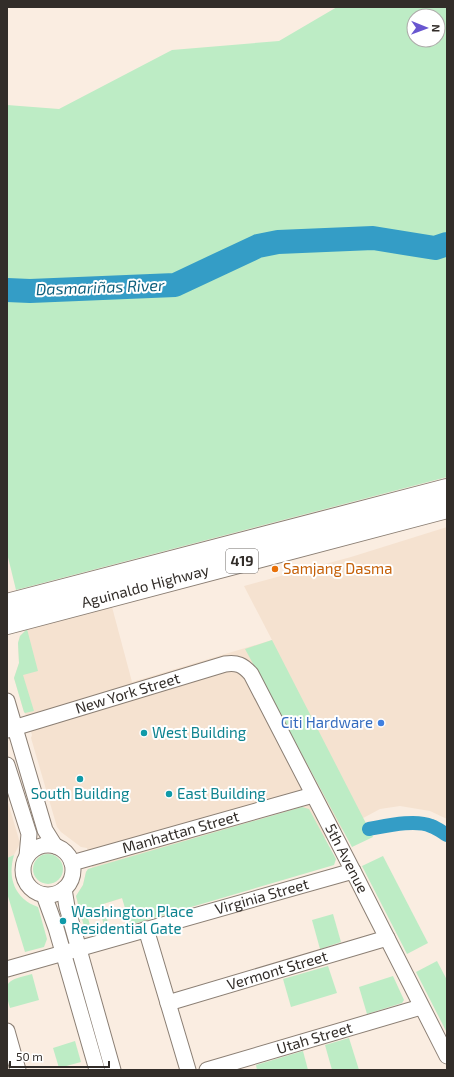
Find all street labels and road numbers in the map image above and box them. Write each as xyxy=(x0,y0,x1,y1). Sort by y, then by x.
road number: 419 xyxy=(226,549,258,573)
street label: Aguinaldo Highway xyxy=(79,560,211,611)
street label: New York Street xyxy=(73,668,182,717)
street label: Manhattan Street xyxy=(120,806,241,856)
street label: 5th Avenue xyxy=(322,820,373,896)
street label: Virginia Street xyxy=(213,874,311,918)
street label: Vermont Street xyxy=(225,946,330,993)
street label: Utah Street xyxy=(274,1018,354,1057)

